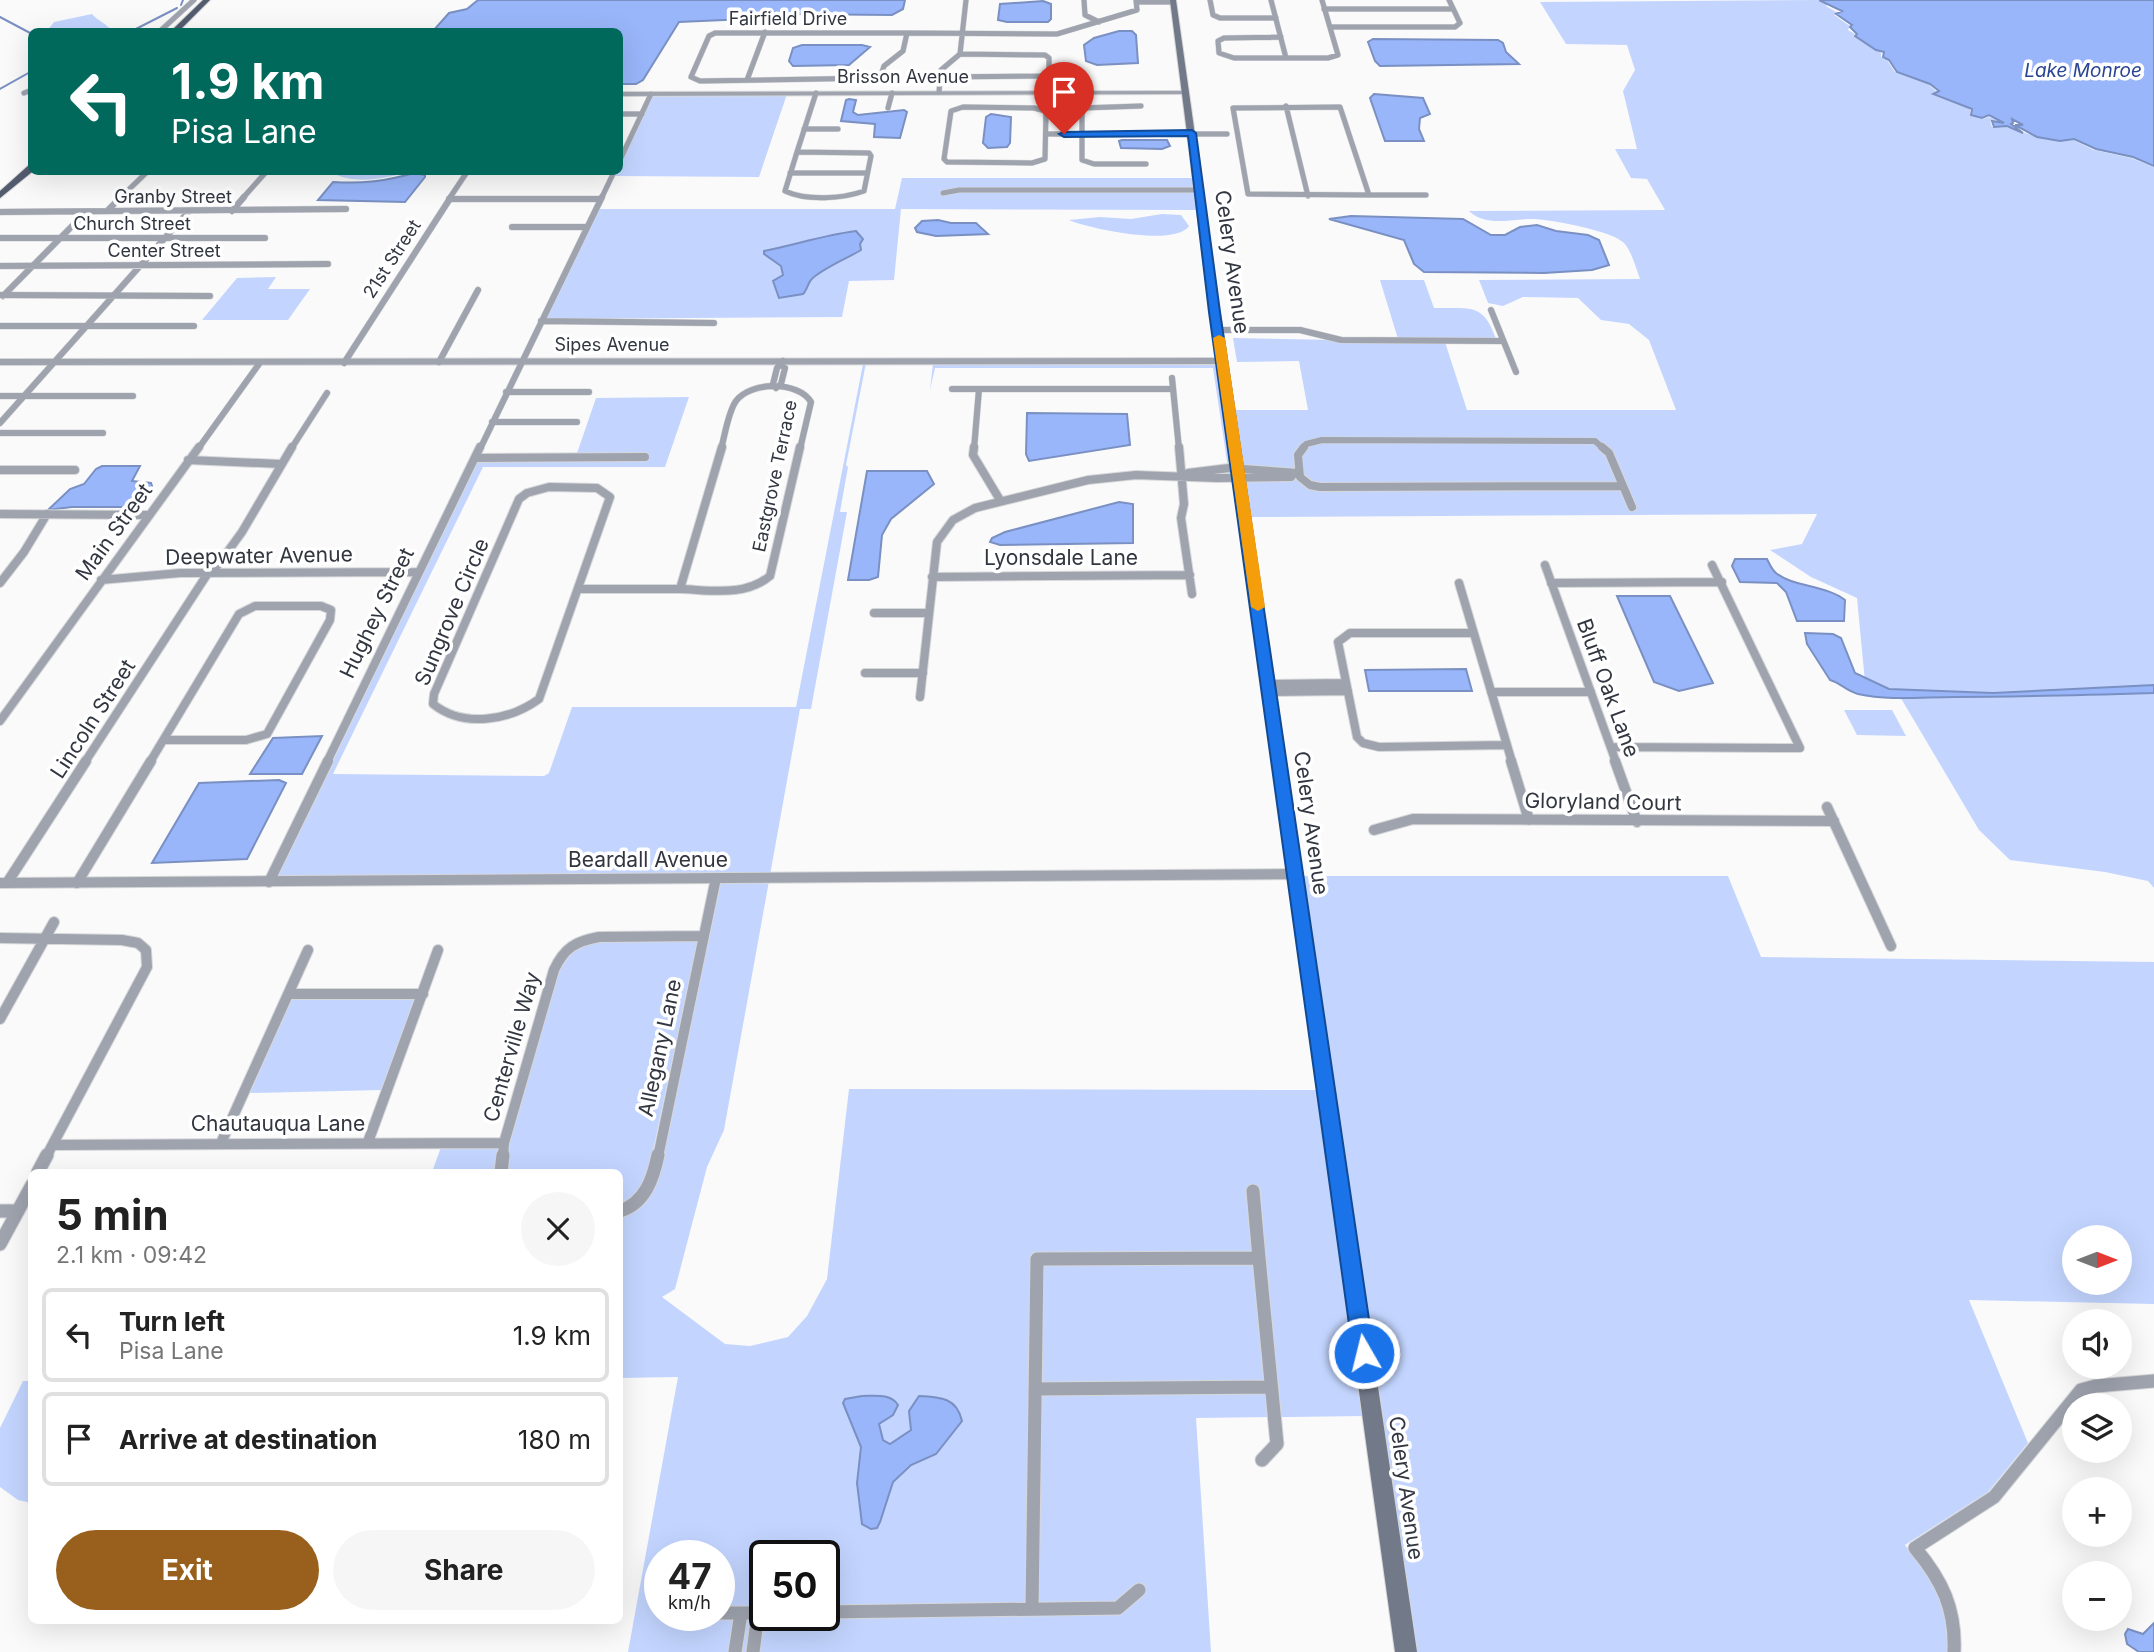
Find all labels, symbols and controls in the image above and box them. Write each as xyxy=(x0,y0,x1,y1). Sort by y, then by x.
street label: Fairfield Drive xyxy=(729,8,847,29)
text: 1.9 km xyxy=(171,52,324,111)
icon: left xyxy=(56,56,147,147)
water label: Lake Monroe xyxy=(2024,59,2142,82)
pin xyxy=(1034,62,1094,134)
street label: Brisson Avenue xyxy=(837,66,969,87)
icon: arrive xyxy=(1045,73,1083,111)
text: Pisa Lane xyxy=(171,112,317,151)
street label: Granby Street xyxy=(114,186,232,207)
street label: Celery Avenue xyxy=(1210,189,1255,335)
street label: Church Street xyxy=(73,213,191,234)
street label: 21st Street xyxy=(358,215,425,302)
street label: Center Street xyxy=(107,240,221,261)
street label: Sipes Avenue xyxy=(554,334,670,355)
street label: Eastgrove Terrace xyxy=(748,398,801,554)
street label: Main Street xyxy=(70,478,157,585)
street label: Sungrove Circle xyxy=(409,534,494,689)
street label: Deepwater Avenue xyxy=(165,541,353,570)
street label: Hughey Street xyxy=(334,543,419,682)
street label: Lyonsdale Lane xyxy=(984,545,1138,570)
street label: Bluff Oak Lane xyxy=(1572,615,1645,760)
street label: Lincoln Street xyxy=(45,655,140,783)
street label: Celery Avenue xyxy=(1289,750,1334,896)
street label: Gloryland Court xyxy=(1524,788,1682,815)
street label: Beardall Avenue xyxy=(568,847,728,872)
street label: Centerville Way xyxy=(478,969,545,1125)
street label: Allegany Lane xyxy=(633,977,686,1119)
street label: Chautauqua Lane xyxy=(191,1111,365,1136)
text: 5 min xyxy=(56,1189,169,1240)
button: close xyxy=(521,1192,595,1266)
north arrow xyxy=(2062,1225,2132,1295)
map controls xyxy=(2062,1225,2132,1631)
text: 2.1 km · 09:42 xyxy=(56,1241,207,1269)
text: Turn left xyxy=(119,1306,225,1337)
button: sound xyxy=(2062,1309,2132,1379)
icon: left xyxy=(60,1316,98,1354)
position arrow xyxy=(1327,1316,1401,1390)
text: 1.9 km xyxy=(513,1320,591,1351)
text: Pisa Lane xyxy=(119,1337,224,1365)
button: layers xyxy=(2062,1393,2132,1463)
street label: Celery Avenue xyxy=(1384,1415,1429,1561)
icon: arrive xyxy=(60,1420,98,1458)
text: Arrive at destination xyxy=(119,1424,378,1455)
text: 180 m xyxy=(518,1424,591,1455)
button: + xyxy=(2062,1477,2132,1547)
button: Exit xyxy=(56,1530,319,1610)
button: Share xyxy=(333,1530,595,1610)
speed limit sign: 50 xyxy=(749,1540,840,1631)
text: 47 xyxy=(667,1555,712,1597)
button: − xyxy=(2062,1561,2132,1631)
text: km/h xyxy=(668,1592,711,1613)

